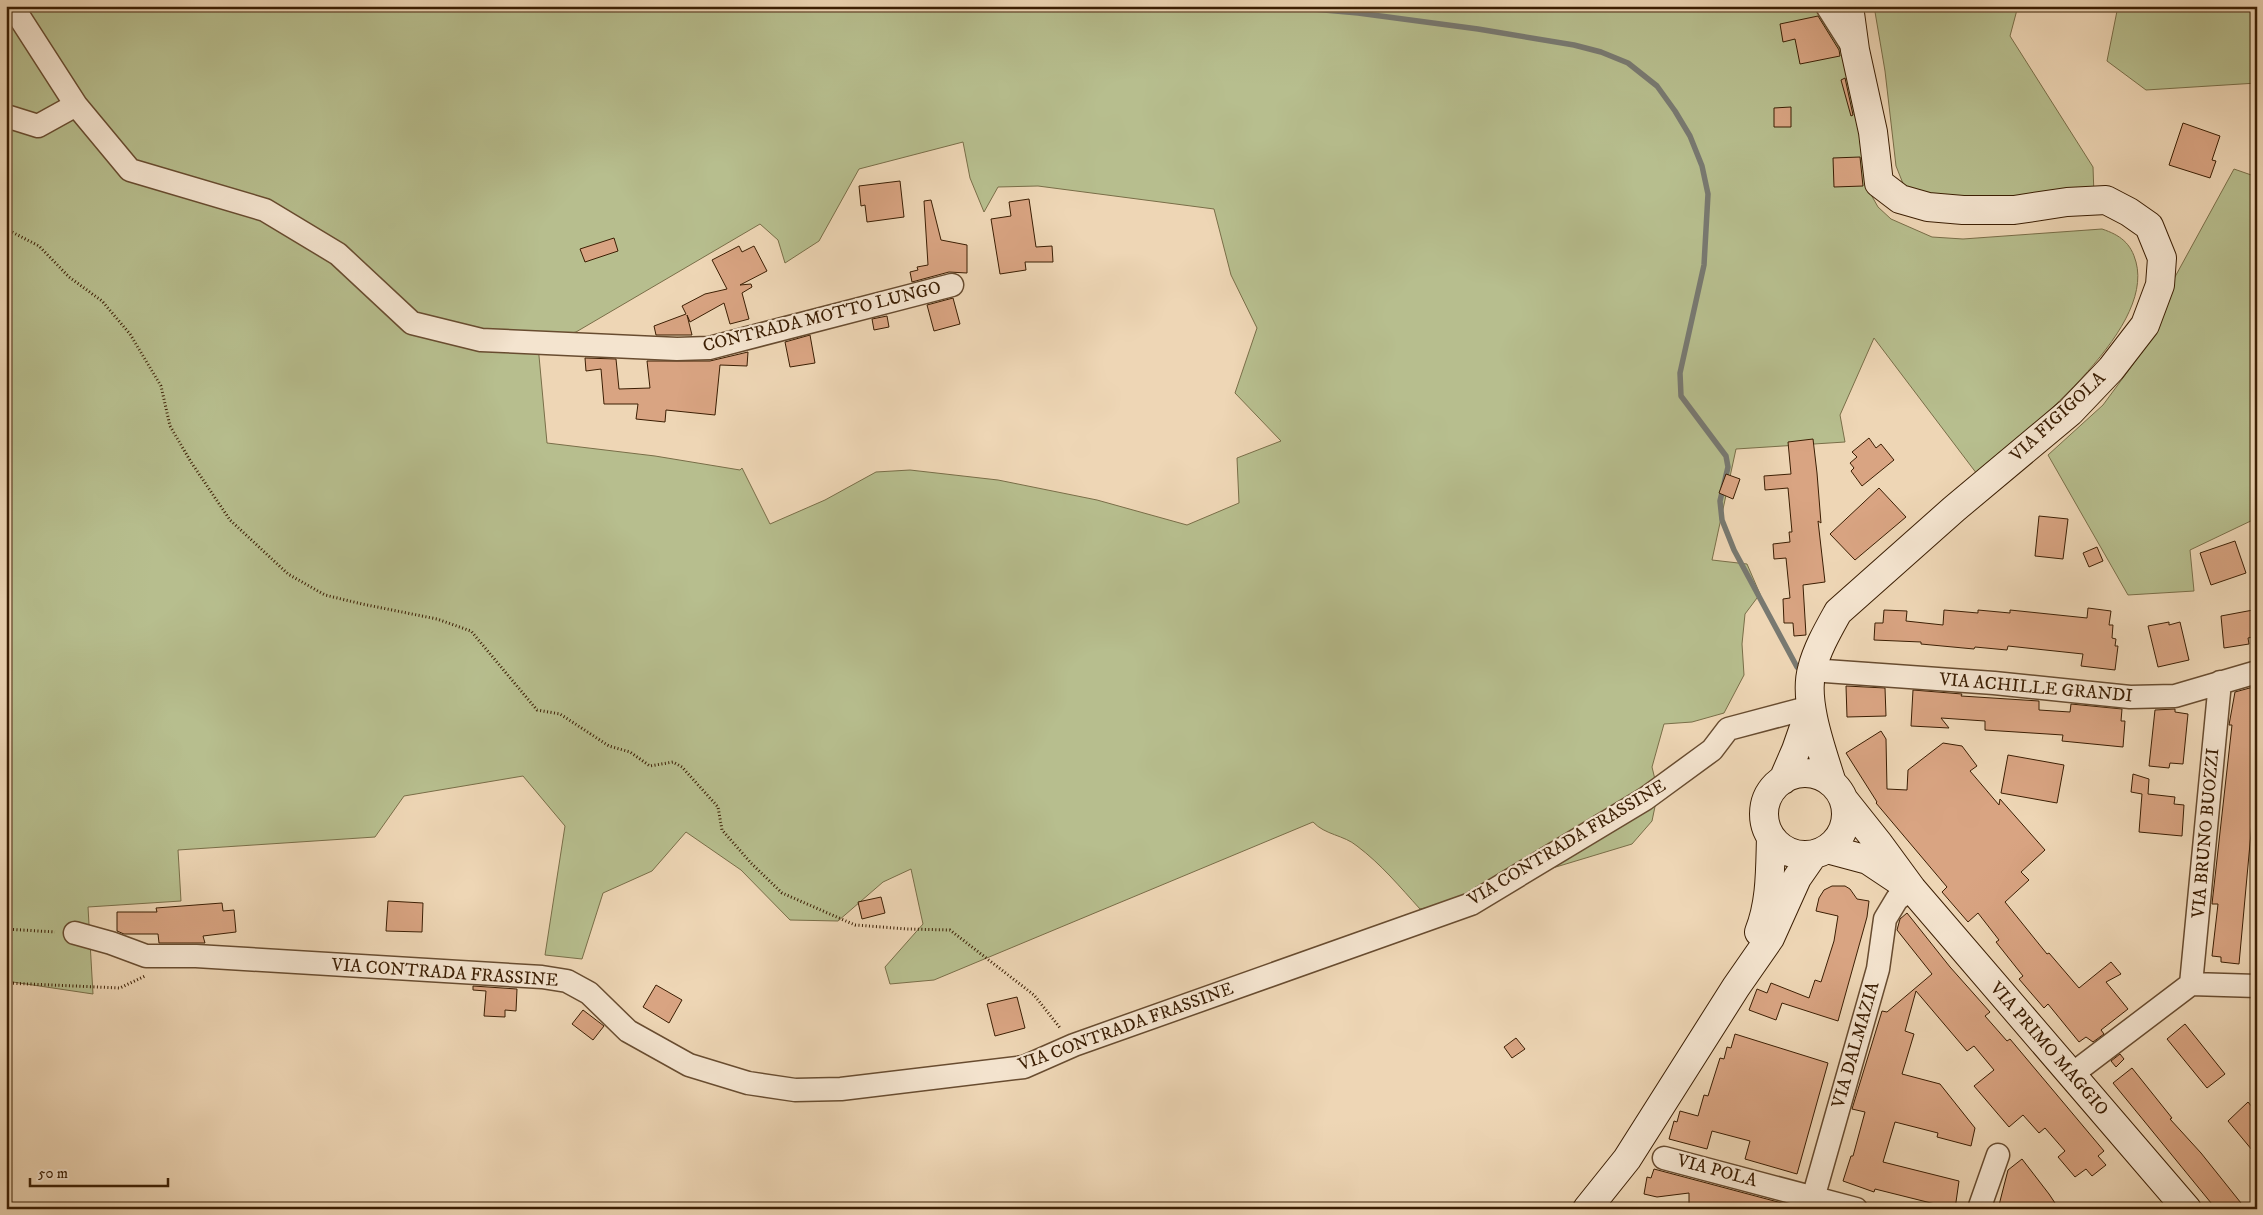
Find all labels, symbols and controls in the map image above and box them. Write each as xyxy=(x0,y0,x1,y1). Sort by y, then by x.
street label: CONTRADA MOTTO LUNGO xyxy=(701,277,943,357)
street label: VIA FIGIGOLA xyxy=(2005,367,2111,467)
street label: VIA ACHILLE GRANDI xyxy=(1937,669,2134,707)
street label: VIA BRUNO BUOZZI xyxy=(2188,747,2224,920)
street label: VIA CONTRADA FRASSINE xyxy=(1463,775,1670,911)
street label: VIA CONTRADA FRASSINE xyxy=(330,954,559,992)
street label: VIA PRIMO MAGGIO xyxy=(1984,977,2113,1120)
street label: VIA CONTRADA FRASSINE xyxy=(1014,978,1237,1077)
street label: VIA DALMAZIA xyxy=(1827,979,1885,1112)
street label: VIA POLA xyxy=(1674,1150,1760,1192)
scale bar xyxy=(30,1155,168,1187)
text: 50 m xyxy=(38,1164,68,1183)

